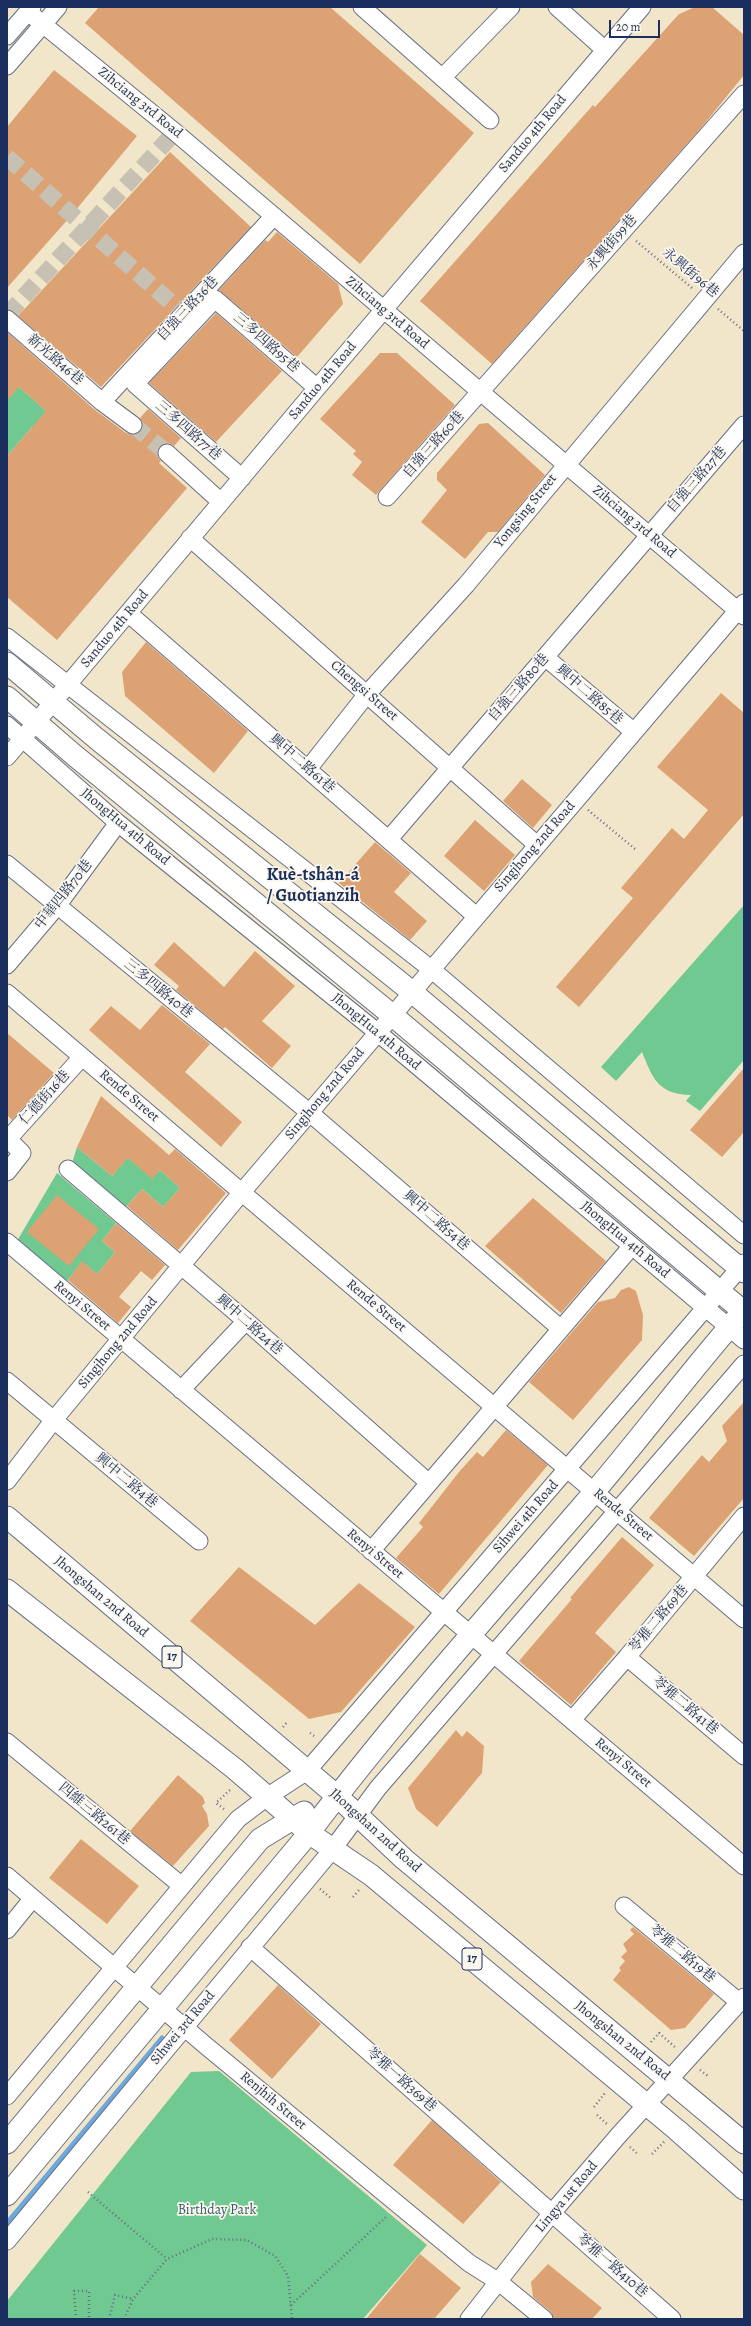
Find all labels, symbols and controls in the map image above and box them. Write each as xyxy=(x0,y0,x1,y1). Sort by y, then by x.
scale bar xyxy=(611,12,662,38)
text: 20 m xyxy=(616,19,640,35)
street label: Zihciang 3rd Road xyxy=(94,64,186,142)
street label: Sanduo 4th Road xyxy=(496,92,570,176)
street label: 永興街99巷 xyxy=(583,212,641,274)
street label: 永興街96巷 xyxy=(658,244,722,302)
street label: 自強三路36巷 xyxy=(154,273,222,345)
street label: Zihciang 3rd Road xyxy=(342,273,432,353)
street label: 三多四路95巷 xyxy=(229,310,303,376)
street label: 新光路46巷 xyxy=(24,331,86,389)
street label: Sanduo 4th Road xyxy=(286,339,360,423)
street label: 三多四路77巷 xyxy=(152,398,224,464)
street label: 自強三路60巷 xyxy=(400,408,468,482)
street label: 自強三路27巷 xyxy=(664,443,730,517)
street label: Yongsing Street xyxy=(491,471,561,551)
street label: Zihciang 3rd Road xyxy=(589,482,679,562)
street label: Sanduo 4th Road xyxy=(78,587,152,671)
street label: 自強三路80巷 xyxy=(485,651,553,725)
street label: Chengsi Street xyxy=(327,657,401,725)
street label: 興中二路85巷 xyxy=(552,661,626,729)
street label: 興中二路61巷 xyxy=(266,731,338,797)
street label: JhongHua 4th Road xyxy=(77,785,173,869)
street label: Singjhong 2nd Road xyxy=(491,798,579,896)
street label: 中華四路70巷 xyxy=(32,857,96,933)
district label: Kuè-tshân-á / Guotianzih xyxy=(267,865,359,908)
street label: 三多四路40巷 xyxy=(120,956,196,1022)
street label: JhongHua 4th Road xyxy=(328,990,424,1074)
street label: Singjhong 2nd Road xyxy=(282,1045,368,1143)
street label: Rende Street xyxy=(96,1066,162,1126)
street label: 仁德街16巷 xyxy=(16,1067,74,1129)
street label: 興中二路54巷 xyxy=(399,1188,473,1254)
street label: JhongHua 4th Road xyxy=(577,1198,673,1282)
street label: Rende Street xyxy=(343,1276,409,1336)
street label: Renyi Street xyxy=(50,1277,114,1335)
street label: 興中二路24巷 xyxy=(212,1291,286,1359)
street label: Singjhong 2nd Road xyxy=(75,1294,161,1392)
street label: 興中二路4巷 xyxy=(91,1450,161,1512)
street label: Sihwei 4th Road xyxy=(490,1477,562,1557)
street label: Rende Street xyxy=(590,1485,656,1545)
street label: Renyi Street xyxy=(343,1525,407,1583)
street label: Jhongshan 2nd Road xyxy=(51,1553,151,1641)
street label: 苓雅二路69巷 xyxy=(626,1582,692,1656)
road number: 17 xyxy=(162,1646,182,1668)
street label: 苓雅二路41巷 xyxy=(649,1673,721,1739)
street label: Renyi Street xyxy=(591,1734,655,1792)
street label: 四維三路261巷 xyxy=(55,1779,133,1849)
street label: Jhongshan 2nd Road xyxy=(326,1785,424,1877)
street label: 苓雅二路19巷 xyxy=(646,1921,718,1987)
road number: 17 xyxy=(462,1948,482,1970)
street label: Sihwei 3rd Road xyxy=(147,1988,219,2068)
street label: Jhongshan 2nd Road xyxy=(571,1997,673,2085)
street label: 苓雅一路369巷 xyxy=(362,2044,440,2116)
street label: Renjhih Street xyxy=(236,2068,310,2134)
street label: Lingya 1st Road xyxy=(532,2158,602,2236)
park label: Birthday Park xyxy=(178,2203,256,2219)
street label: 苓雅一路410巷 xyxy=(573,2231,651,2301)

